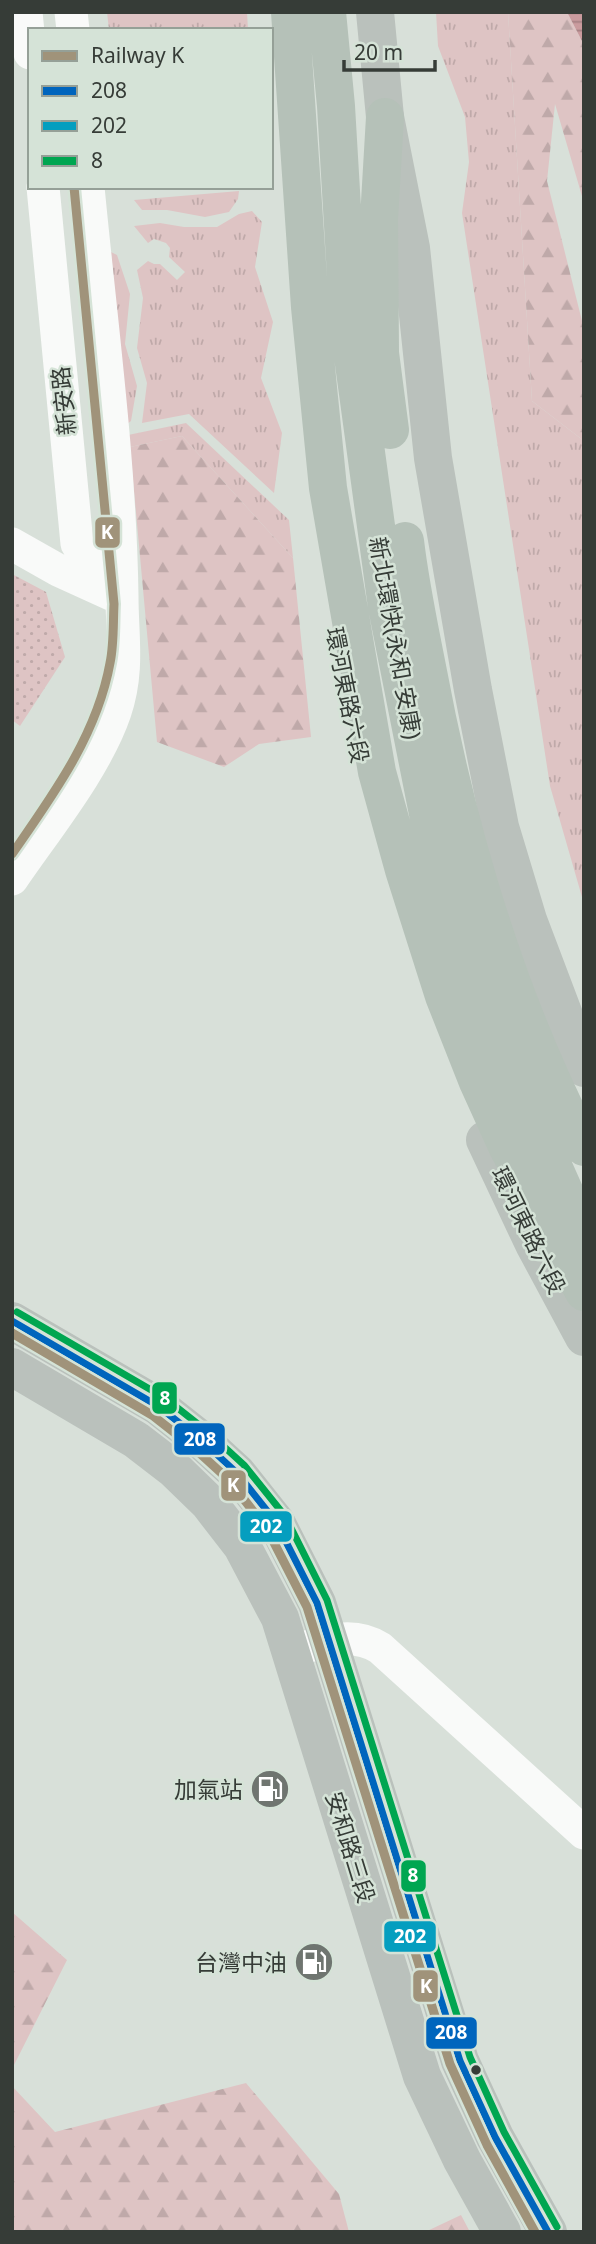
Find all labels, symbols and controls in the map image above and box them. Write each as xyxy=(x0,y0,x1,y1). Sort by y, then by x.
legend xyxy=(28,28,273,189)
scale bar xyxy=(344,28,435,72)
text: 20 m xyxy=(354,38,403,66)
text: Railway K xyxy=(91,41,184,69)
text: 208 xyxy=(91,76,127,104)
text: 202 xyxy=(91,111,127,139)
text: 8 xyxy=(91,146,103,174)
street label: 新安路 xyxy=(43,365,83,437)
line badge: K xyxy=(94,516,121,549)
text: K xyxy=(101,519,114,545)
street label: 新北環快(永和-安康) xyxy=(362,534,430,742)
street label: 環河東路六段 xyxy=(319,624,377,766)
street label: 環河東路六段 xyxy=(484,1161,574,1299)
line badge: 8 xyxy=(151,1381,178,1415)
text: 8 xyxy=(160,1385,171,1411)
line badge: 208 xyxy=(173,1422,226,1456)
text: 208 xyxy=(184,1426,216,1452)
line badge: K xyxy=(220,1469,247,1502)
text: K xyxy=(227,1472,240,1498)
line badge: 202 xyxy=(239,1510,293,1543)
text: 202 xyxy=(250,1513,282,1539)
fuel station icon: 加氣站 xyxy=(249,1768,291,1810)
place label: 加氣站 xyxy=(174,1773,243,1805)
street label: 安和路三段 xyxy=(319,1787,383,1907)
line badge: 8 xyxy=(400,1859,427,1893)
text: 8 xyxy=(408,1862,419,1888)
line badge: 202 xyxy=(383,1920,437,1953)
text: 202 xyxy=(394,1923,426,1949)
fuel station icon: 台灣中油 xyxy=(293,1941,335,1983)
place label: 台灣中油 xyxy=(195,1946,287,1978)
line badge: K xyxy=(412,1969,439,2003)
text: K xyxy=(420,1973,433,1999)
line badge: 208 xyxy=(425,2016,478,2050)
text: 208 xyxy=(435,2019,467,2045)
unlabelled marker xyxy=(469,2063,483,2077)

